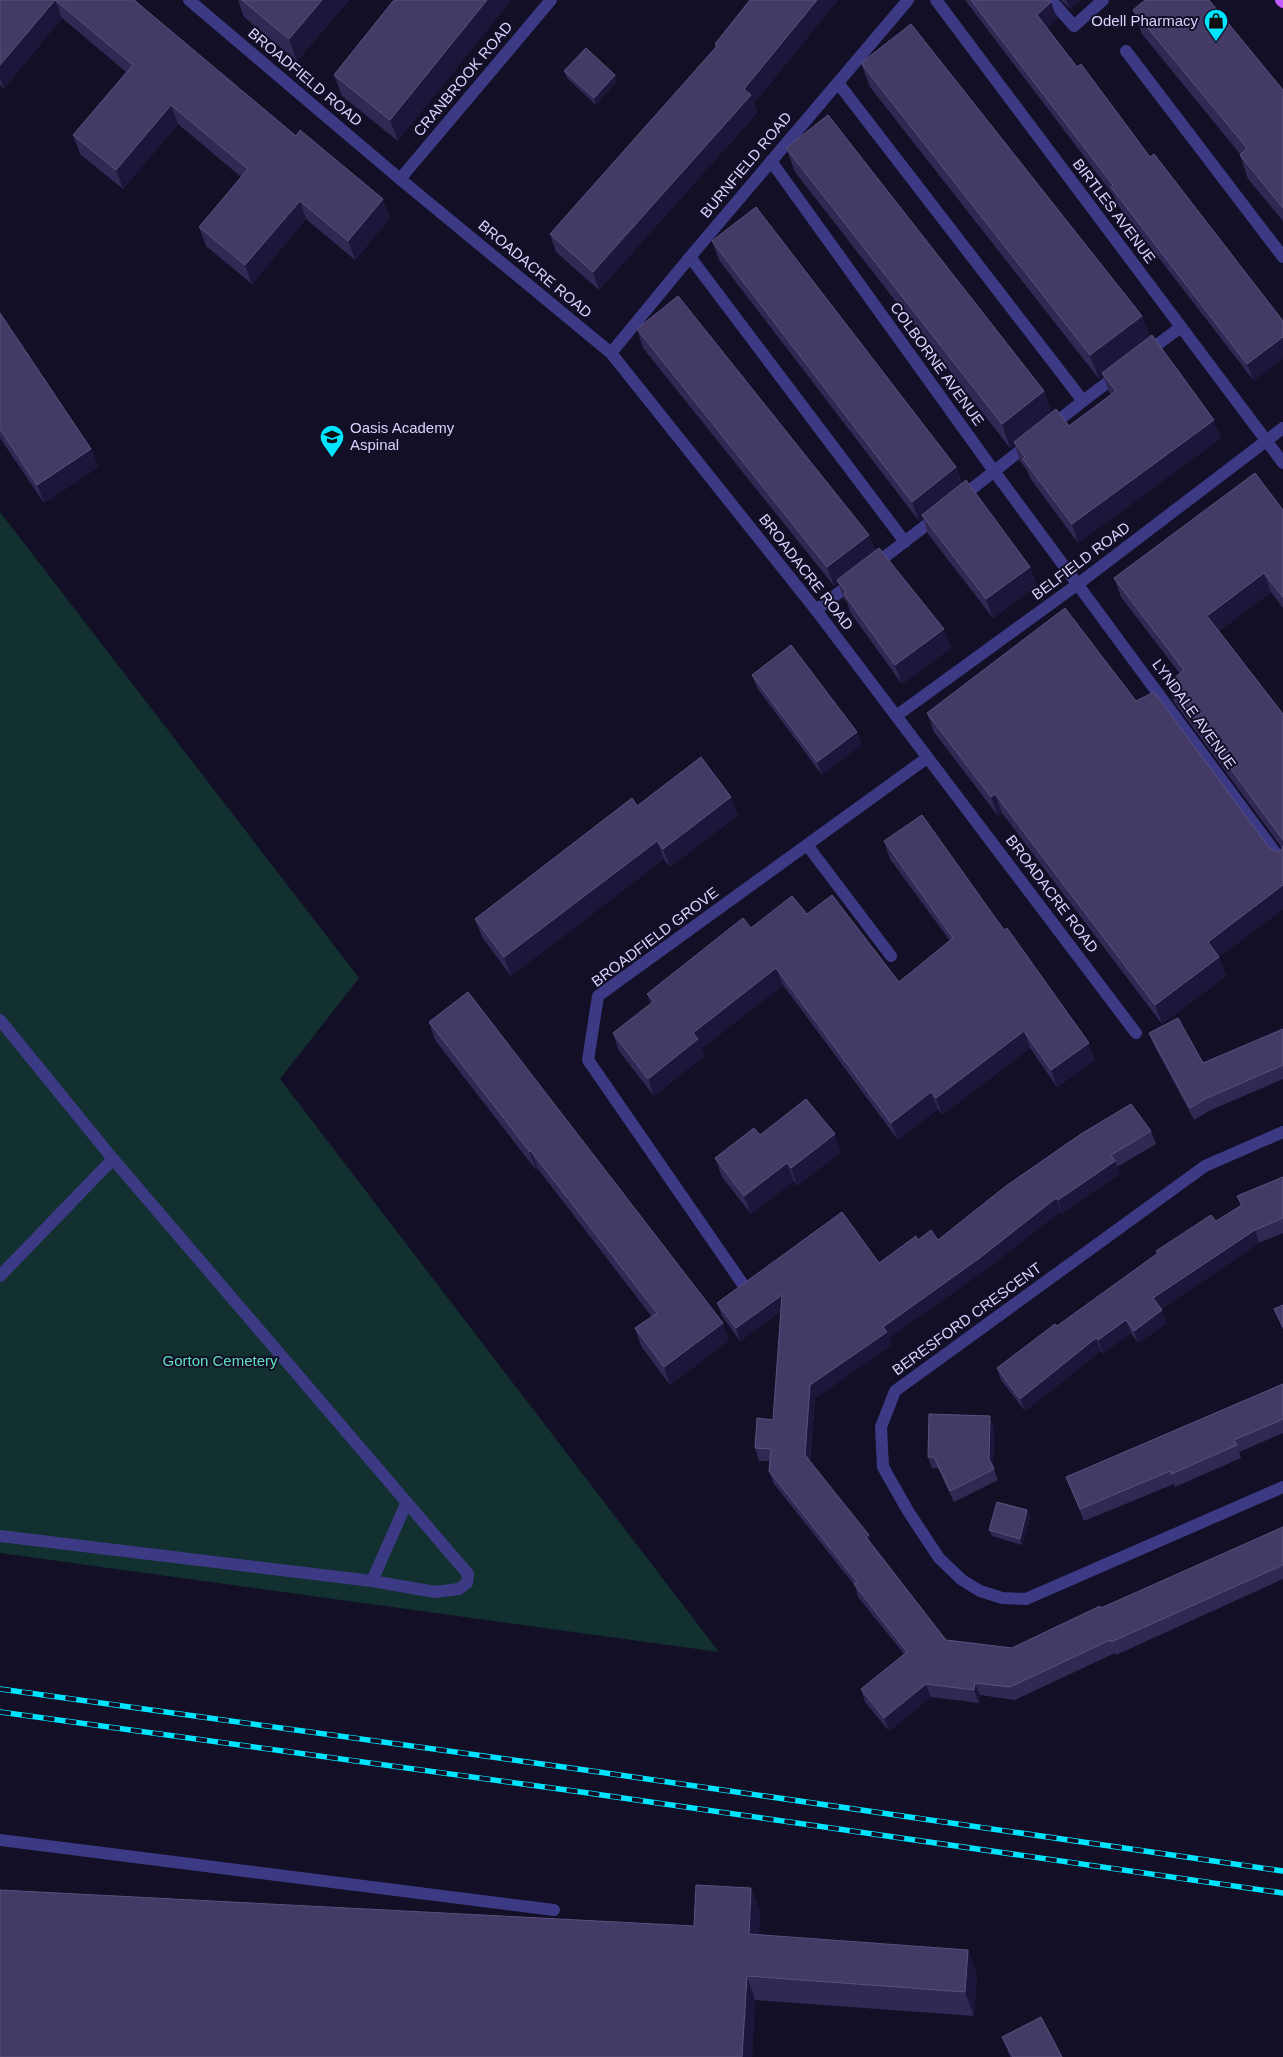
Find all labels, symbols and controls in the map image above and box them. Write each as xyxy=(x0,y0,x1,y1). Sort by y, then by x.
shop icon: Odell Pharmacy xyxy=(1203,8,1229,42)
place label: Odell Pharmacy xyxy=(1091,12,1198,29)
street label: CRANBROOK ROAD xyxy=(410,18,516,139)
street label: BROADFIELD ROAD xyxy=(245,24,366,129)
street label: BURNFIELD ROAD xyxy=(697,108,795,221)
street label: BIRTLES AVENUE xyxy=(1070,155,1159,266)
street label: BROADACRE ROAD xyxy=(475,216,595,321)
street label: COLBORNE AVENUE xyxy=(887,299,988,429)
place label: Oasis Academy Aspinal xyxy=(350,419,455,453)
school or university icon: Oasis Academy Aspinal xyxy=(319,424,345,458)
street label: BROADACRE ROAD xyxy=(756,510,857,633)
street label: BELFIELD ROAD xyxy=(1028,518,1133,603)
street label: LYNDALE AVENUE xyxy=(1149,656,1240,772)
street label: BROADACRE ROAD xyxy=(1003,832,1102,956)
street label: BROADFIELD GROVE xyxy=(588,883,721,990)
street label: BERESFORD CRESCENT xyxy=(889,1259,1045,1378)
park label: Gorton Cemetery xyxy=(162,1352,278,1369)

